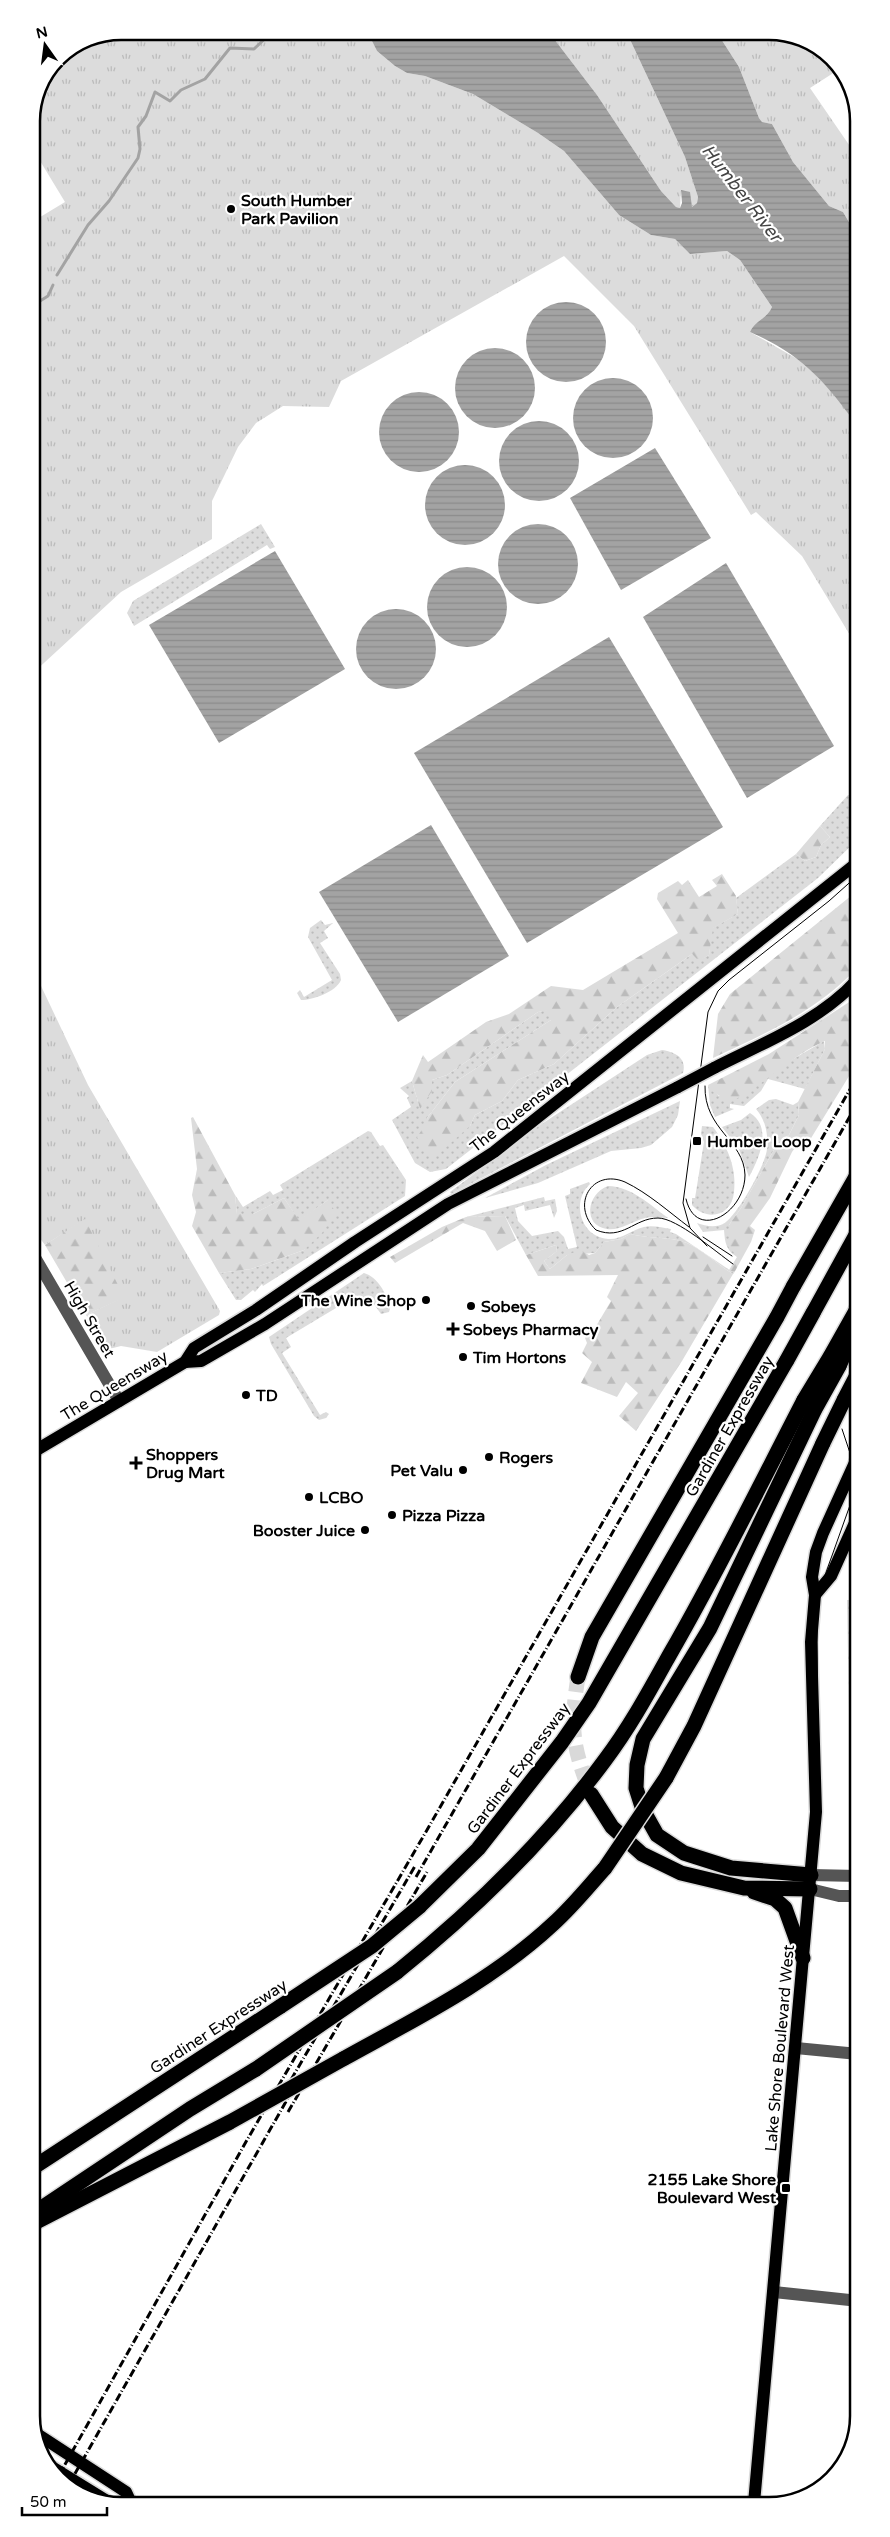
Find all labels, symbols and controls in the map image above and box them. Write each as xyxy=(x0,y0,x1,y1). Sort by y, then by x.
north arrow xyxy=(20,20,70,70)
text: N xyxy=(34,23,49,42)
water label: Humber River xyxy=(697,140,788,248)
place label: South Humber Park Pavilion xyxy=(241,191,353,229)
marker: South Humber Park Pavilion xyxy=(225,203,237,215)
street label: The Queensway xyxy=(466,1067,574,1157)
place label: Humber Loop xyxy=(707,1132,812,1152)
marker: Humber Loop xyxy=(691,1135,703,1147)
street label: High Street xyxy=(59,1277,119,1362)
place label: The Wine Shop xyxy=(300,1291,416,1311)
marker: The Wine Shop xyxy=(420,1294,432,1306)
place label: Sobeys xyxy=(481,1297,536,1317)
marker: Sobeys xyxy=(465,1300,477,1312)
place label: Sobeys Pharmacy xyxy=(463,1320,599,1340)
marker: Sobeys Pharmacy xyxy=(447,1323,459,1335)
street label: The Queensway xyxy=(58,1346,172,1426)
place label: Tim Hortons xyxy=(472,1348,567,1368)
marker: Tim Hortons xyxy=(457,1351,469,1363)
street label: Gardiner Expressway xyxy=(681,1352,779,1501)
place label: TD xyxy=(255,1386,278,1406)
marker: TD xyxy=(240,1389,252,1401)
place label: Shoppers Drug Mart xyxy=(146,1445,226,1483)
place label: Rogers xyxy=(499,1448,553,1468)
marker: Rogers xyxy=(483,1451,495,1463)
marker: Shoppers Drug Mart xyxy=(130,1457,142,1469)
place label: Pet Valu xyxy=(390,1461,453,1481)
marker: Pet Valu xyxy=(457,1464,469,1476)
place label: LCBO xyxy=(319,1488,363,1508)
marker: LCBO xyxy=(303,1491,315,1503)
place label: Pizza Pizza xyxy=(402,1506,485,1526)
marker: Pizza Pizza xyxy=(386,1509,398,1521)
place label: Booster Juice xyxy=(253,1521,355,1541)
marker: Booster Juice xyxy=(359,1524,371,1536)
street label: Gardiner Expressway xyxy=(463,1699,575,1838)
street label: Lake Shore Boulevard West xyxy=(761,1944,799,2152)
street label: Gardiner Expressway xyxy=(146,1975,291,2079)
place label: 2155 Lake Shore Boulevard West xyxy=(648,2170,777,2208)
marker: 2155 Lake Shore Boulevard West xyxy=(780,2182,792,2194)
scale bar xyxy=(22,2484,108,2516)
text: 50 m xyxy=(30,2493,67,2511)

